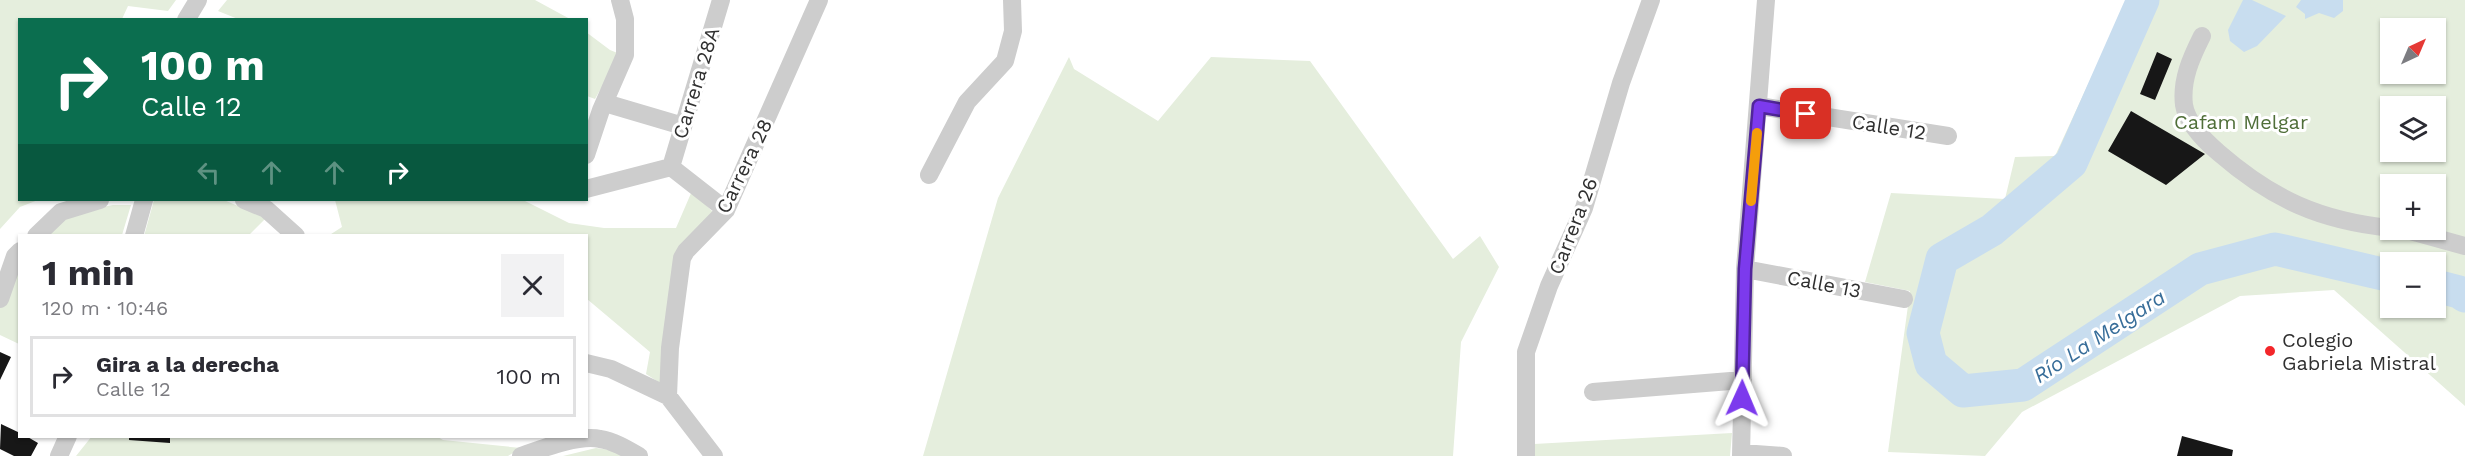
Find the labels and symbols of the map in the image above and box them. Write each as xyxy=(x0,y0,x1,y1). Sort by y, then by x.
north arrow xyxy=(2380,18,2446,84)
street label: Carrera 28A xyxy=(668,24,724,142)
pin xyxy=(1780,88,1831,139)
street label: Calle 12 xyxy=(1850,109,1928,145)
park label: Cafam Melgar xyxy=(2174,110,2308,134)
street label: Carrera 28 xyxy=(711,115,777,217)
street label: Carrera 26 xyxy=(1544,174,1602,278)
street label: Calle 13 xyxy=(1785,265,1863,303)
water label: Río La Melgara xyxy=(2028,284,2170,388)
place label: Colegio Gabriela Mistral xyxy=(2282,328,2436,375)
marker: Colegio Gabriela Mistral xyxy=(2263,344,2277,358)
position arrow xyxy=(1710,366,1774,430)

